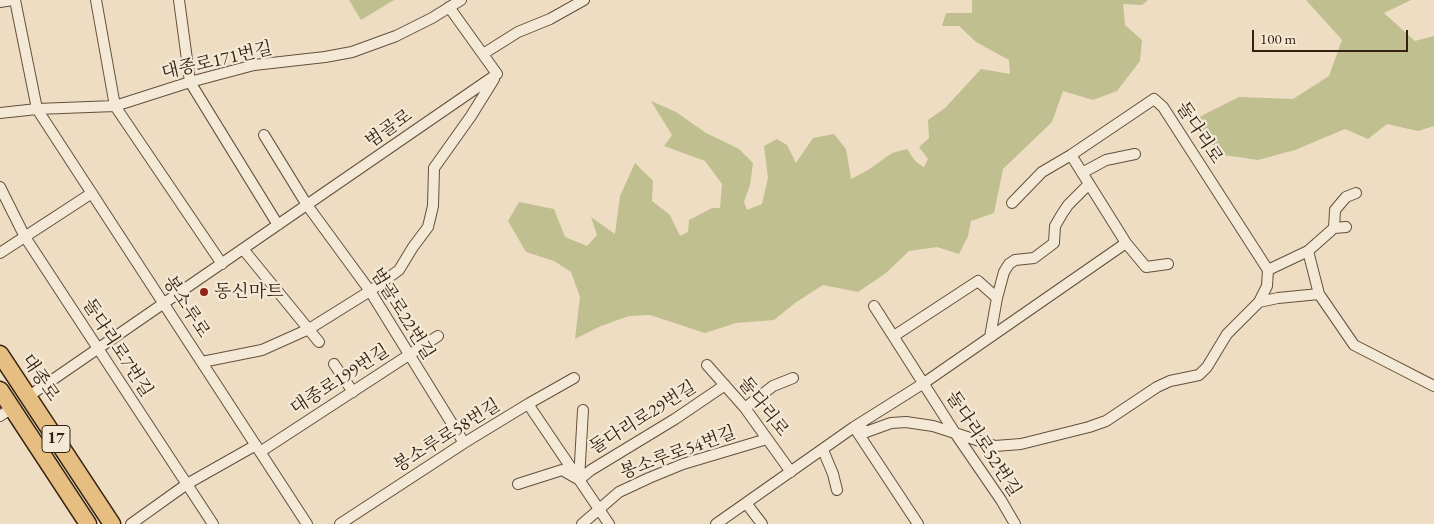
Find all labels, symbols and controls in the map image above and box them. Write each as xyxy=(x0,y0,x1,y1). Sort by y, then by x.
scale bar xyxy=(1254,20,1410,52)
text: 100 m xyxy=(1260,29,1296,48)
street label: 대종로171번길 xyxy=(160,38,274,84)
street label: 돌다리로 xyxy=(1171,98,1227,168)
street label: 범골로 xyxy=(361,105,417,153)
street label: 범골로22번길 xyxy=(365,264,439,364)
street label: 봉소루로 xyxy=(158,272,214,342)
place label: 동신마트 xyxy=(214,281,284,303)
marker: 동신마트 xyxy=(198,286,210,298)
street label: 돌다리로7번길 xyxy=(77,295,157,401)
street label: 대종로199번길 xyxy=(287,340,393,420)
street label: 대종로 xyxy=(16,350,64,406)
street label: 돌다리로 xyxy=(733,373,793,441)
street label: 돌다리로29번길 xyxy=(586,377,700,459)
street label: 돌다리로52번길 xyxy=(941,387,1025,501)
street label: 봉소루로58번길 xyxy=(390,395,504,477)
street label: 봉소루로54번길 xyxy=(617,422,739,484)
road number: 17 xyxy=(42,426,70,452)

